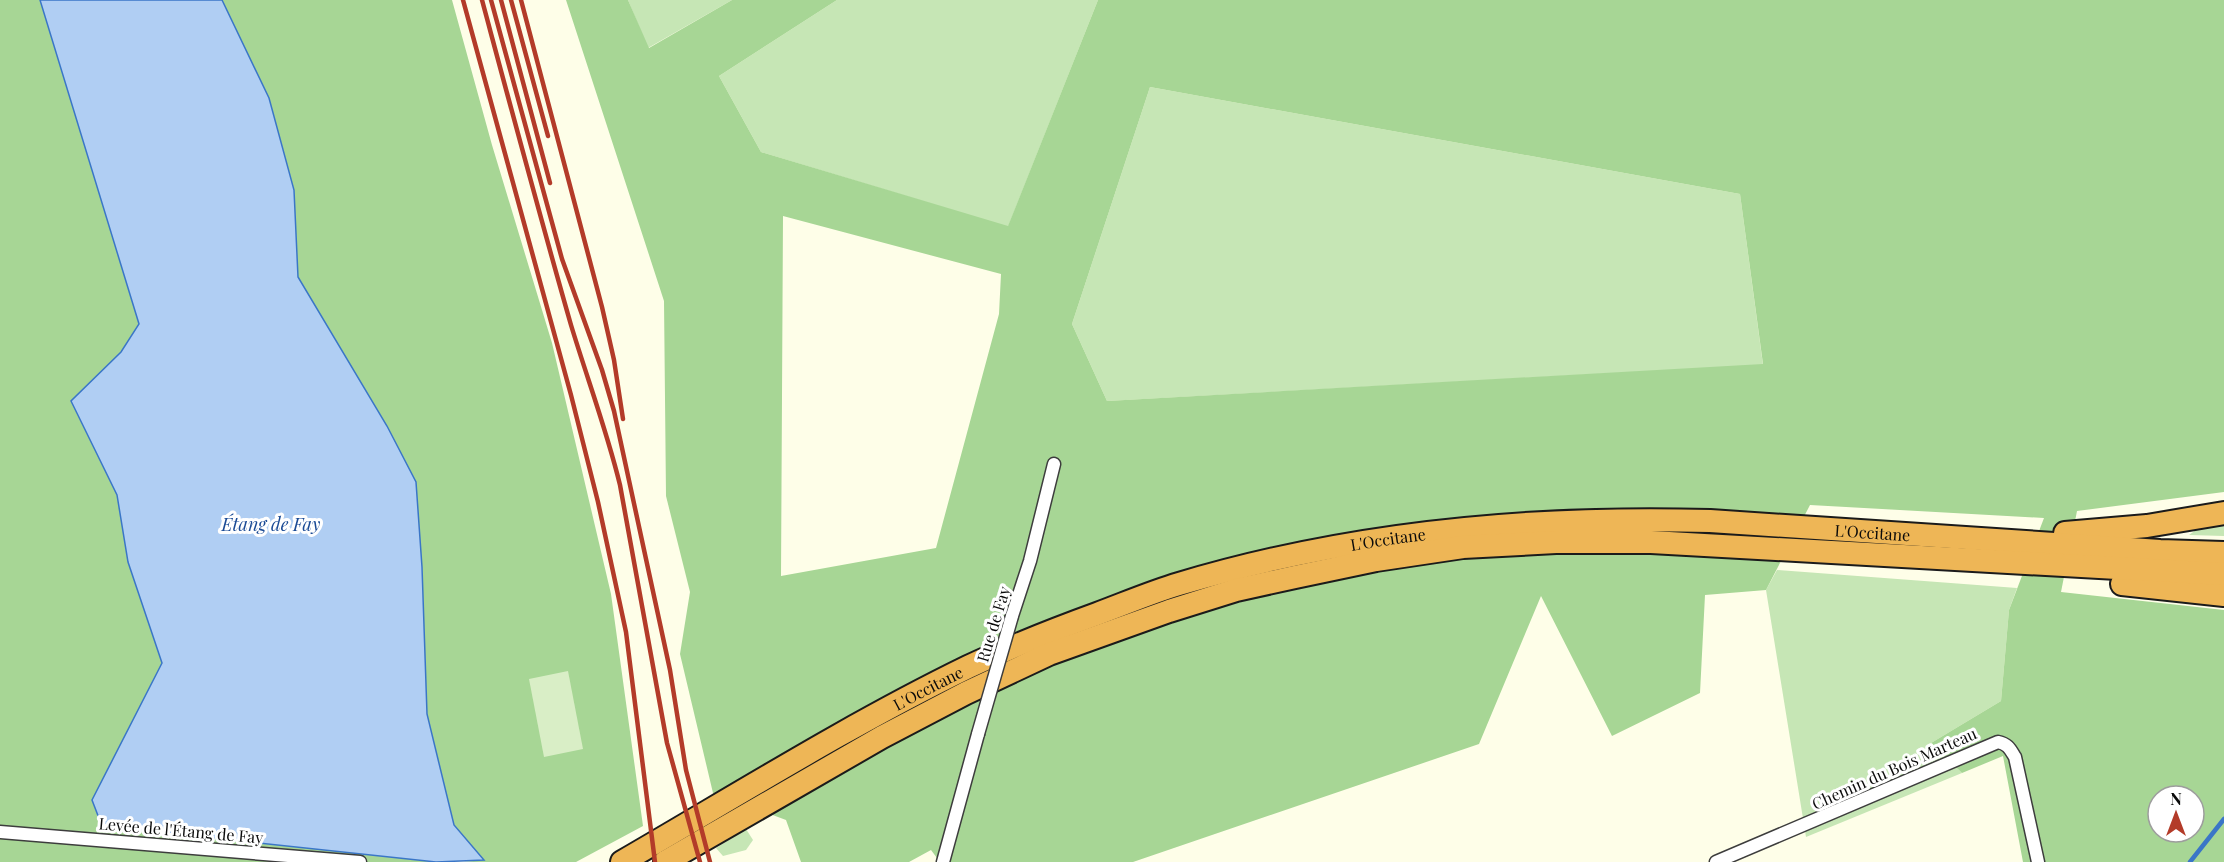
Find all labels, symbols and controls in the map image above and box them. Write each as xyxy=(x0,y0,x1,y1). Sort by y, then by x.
water label: Étang de Fay xyxy=(220,512,321,536)
street label: L'Occitane xyxy=(1834,519,1911,545)
street label: L'Occitane xyxy=(1349,523,1427,554)
street label: Rue de Fay xyxy=(972,584,1014,664)
street label: L'Occitane xyxy=(889,661,966,714)
street label: Chemin du Bois Marteau xyxy=(1808,722,1980,814)
north arrow xyxy=(2146,784,2206,844)
text: N xyxy=(2170,788,2182,809)
street label: Levée de l'Étang de Fay xyxy=(98,812,264,848)

